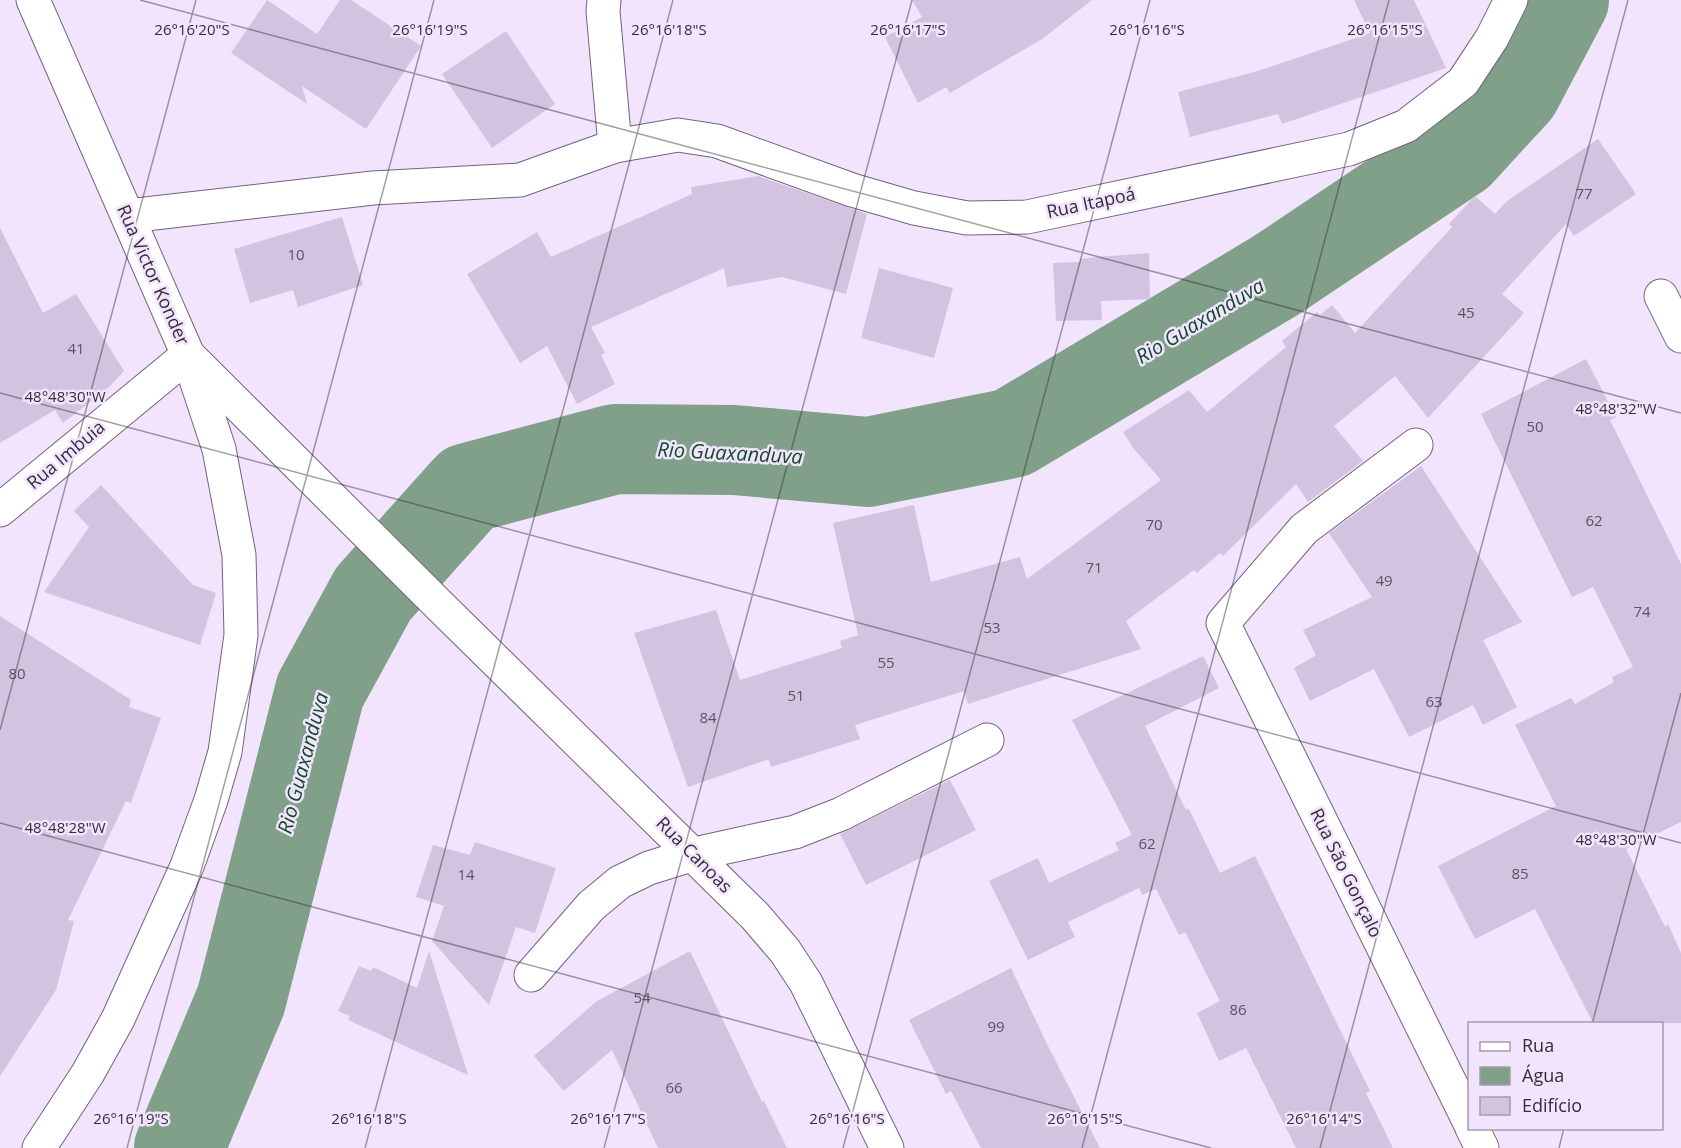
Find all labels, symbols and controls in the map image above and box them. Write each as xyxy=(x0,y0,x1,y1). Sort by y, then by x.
text: 26°16'20"S xyxy=(154,19,230,39)
text: 26°16'19"S xyxy=(392,19,468,39)
text: 26°16'18"S xyxy=(631,19,707,39)
text: 26°16'17"S xyxy=(870,19,946,39)
text: 26°16'16"S xyxy=(1109,19,1185,39)
text: 26°16'15"S xyxy=(1347,19,1423,39)
street label: Rua Itapoá xyxy=(1044,181,1137,223)
house number: 77 xyxy=(1575,183,1593,203)
street label: Rua Victor Konder xyxy=(112,201,196,349)
house number: 10 xyxy=(287,244,305,264)
water label: Rio Guaxanduva xyxy=(1130,272,1269,370)
house number: 45 xyxy=(1457,302,1475,322)
house number: 41 xyxy=(67,338,85,358)
text: 48°48'30"W xyxy=(25,386,106,406)
text: 48°48'32"W xyxy=(1576,398,1657,418)
street label: Rua Imbuia xyxy=(21,414,110,494)
house number: 50 xyxy=(1526,416,1544,436)
water label: Rio Guaxanduva xyxy=(657,435,803,470)
house number: 62 xyxy=(1585,510,1603,530)
house number: 70 xyxy=(1145,514,1163,534)
house number: 71 xyxy=(1085,557,1103,577)
house number: 49 xyxy=(1375,570,1393,590)
house number: 74 xyxy=(1633,601,1651,621)
house number: 53 xyxy=(983,617,1001,637)
house number: 55 xyxy=(877,652,895,672)
house number: 80 xyxy=(8,663,26,683)
house number: 51 xyxy=(787,685,805,705)
water label: Rio Guaxanduva xyxy=(271,689,334,837)
house number: 63 xyxy=(1425,691,1443,711)
house number: 84 xyxy=(699,707,717,727)
street label: Rua São Gonçalo xyxy=(1305,804,1389,941)
street label: Rua Canoas xyxy=(651,811,738,898)
text: 48°48'28"W xyxy=(25,817,106,837)
text: 48°48'30"W xyxy=(1576,829,1657,849)
house number: 62 xyxy=(1138,833,1156,853)
house number: 85 xyxy=(1511,863,1529,883)
house number: 14 xyxy=(457,864,475,884)
house number: 54 xyxy=(633,987,651,1007)
house number: 86 xyxy=(1229,999,1247,1019)
house number: 99 xyxy=(987,1016,1005,1036)
legend xyxy=(1468,1022,1663,1130)
text: Rua xyxy=(1522,1033,1554,1057)
text: Água xyxy=(1522,1063,1564,1087)
house number: 66 xyxy=(665,1077,683,1097)
text: Edifício xyxy=(1522,1093,1582,1117)
text: 26°16'19"S xyxy=(93,1108,169,1128)
text: 26°16'18"S xyxy=(331,1108,407,1128)
text: 26°16'17"S xyxy=(570,1108,646,1128)
text: 26°16'16"S xyxy=(809,1108,885,1128)
text: 26°16'15"S xyxy=(1047,1108,1123,1128)
text: 26°16'14"S xyxy=(1286,1108,1362,1128)

